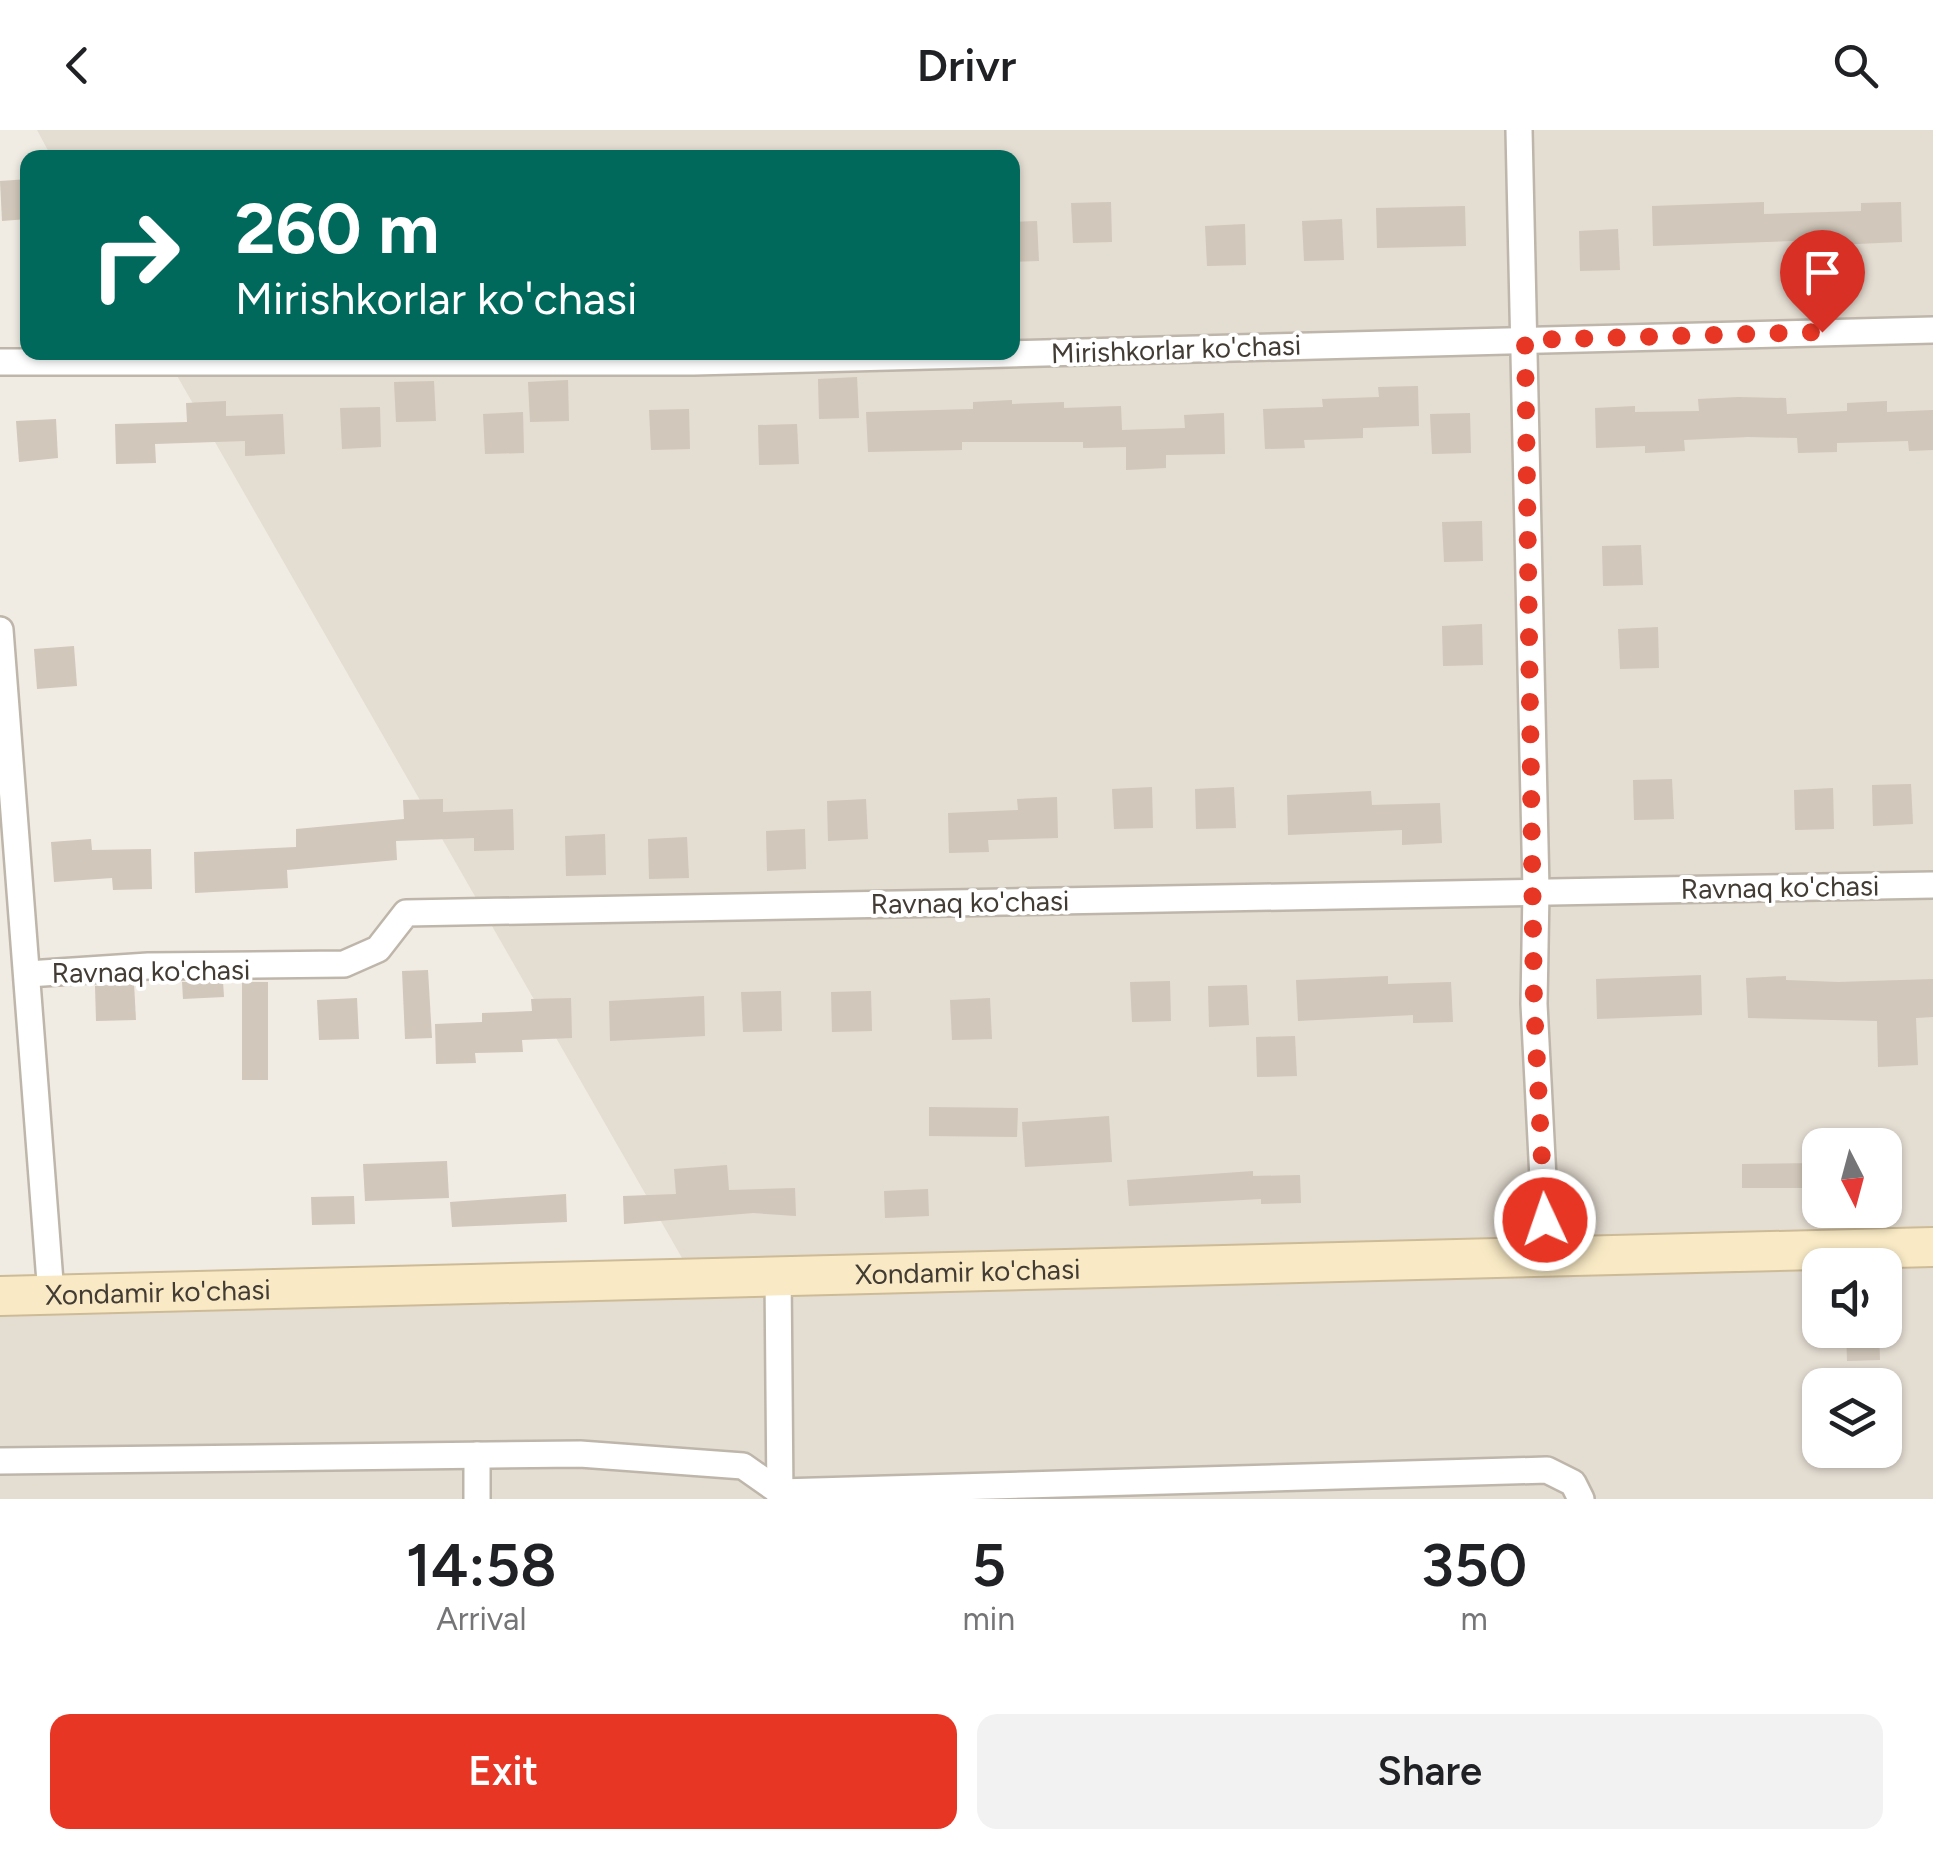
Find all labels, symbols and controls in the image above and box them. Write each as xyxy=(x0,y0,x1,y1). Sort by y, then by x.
icon: back xyxy=(50,38,105,93)
text: Drivr xyxy=(917,38,1016,92)
icon: search xyxy=(1828,38,1883,93)
text: 260 m xyxy=(235,186,439,271)
icon: right xyxy=(70,190,200,320)
pin xyxy=(1780,230,1865,333)
icon: arrive xyxy=(1795,245,1850,300)
text: Mirishkorlar ko'chasi xyxy=(235,271,637,325)
street label: Mirishkorlar ko'chasi xyxy=(1050,328,1302,370)
street label: Ravnaq ko'chasi xyxy=(1680,868,1880,906)
street label: Ravnaq ko'chasi xyxy=(870,883,1070,921)
street label: Ravnaq ko'chasi xyxy=(51,952,251,990)
north arrow xyxy=(1802,1128,1902,1228)
map controls xyxy=(1802,1128,1902,1468)
position arrow xyxy=(1493,1168,1597,1272)
button: sound xyxy=(1802,1248,1902,1348)
street label: Xondamir ko'chasi xyxy=(854,1252,1081,1291)
street label: Xondamir ko'chasi xyxy=(45,1272,271,1312)
button: layers xyxy=(1802,1368,1902,1468)
text: 14:58 xyxy=(406,1529,557,1601)
text: 5 xyxy=(972,1529,1006,1601)
text: 350 xyxy=(1421,1529,1527,1601)
text: Arrival xyxy=(436,1600,526,1638)
text: min xyxy=(963,1600,1015,1638)
text: m xyxy=(1460,1600,1488,1638)
button: Exit xyxy=(50,1714,957,1829)
button: Share xyxy=(977,1714,1883,1829)

